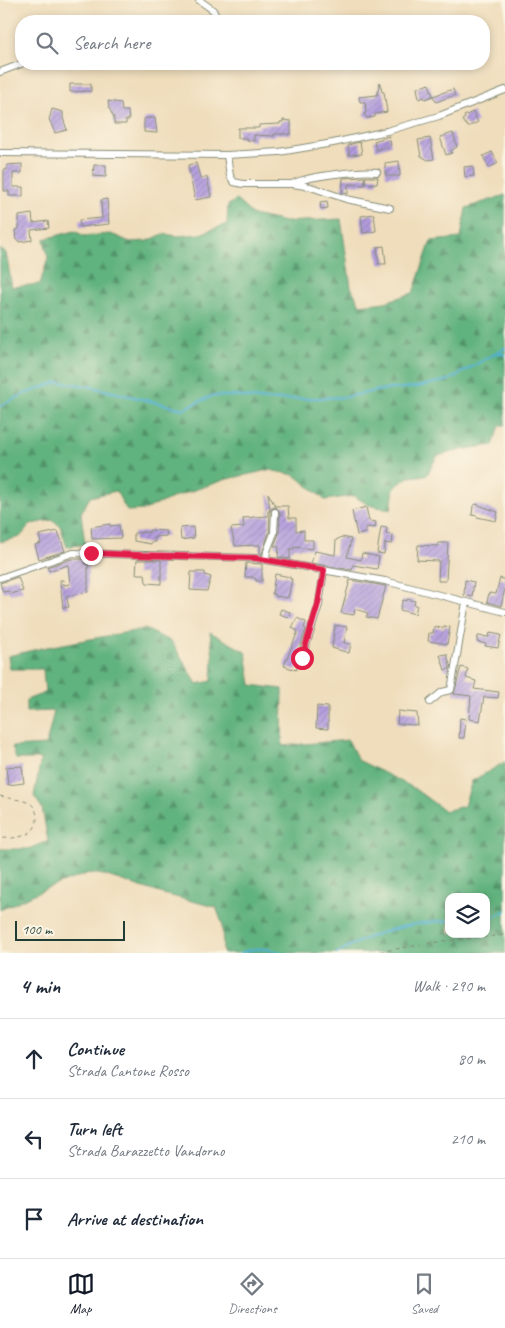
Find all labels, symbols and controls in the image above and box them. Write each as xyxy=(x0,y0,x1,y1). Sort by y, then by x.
search box xyxy=(15,15,490,70)
icon: search xyxy=(33,29,61,57)
text: Search here xyxy=(73,31,150,55)
route end xyxy=(80,542,103,565)
route start xyxy=(291,647,314,670)
map controls xyxy=(445,893,490,938)
button: layers xyxy=(445,893,490,938)
scale bar xyxy=(15,918,125,941)
text: 100 m xyxy=(22,921,52,938)
text: 4 min xyxy=(20,973,60,999)
text: Walk · 290 m xyxy=(413,976,485,996)
text: Continue xyxy=(67,1037,124,1061)
icon: ahead xyxy=(20,1045,48,1073)
text: 80 m xyxy=(458,1049,485,1069)
text: Strada Cantone Rosso xyxy=(67,1061,189,1081)
text: Turn left xyxy=(67,1117,122,1141)
icon: left xyxy=(20,1125,48,1153)
text: 210 m xyxy=(451,1129,485,1149)
text: Strada Barazzetto Vandorno xyxy=(67,1141,224,1161)
icon: arrive xyxy=(20,1205,48,1233)
text: Arrive at destination xyxy=(67,1207,203,1231)
tab: Map xyxy=(67,1270,95,1317)
tab: Directions xyxy=(228,1270,277,1317)
tab: Saved xyxy=(410,1270,438,1317)

